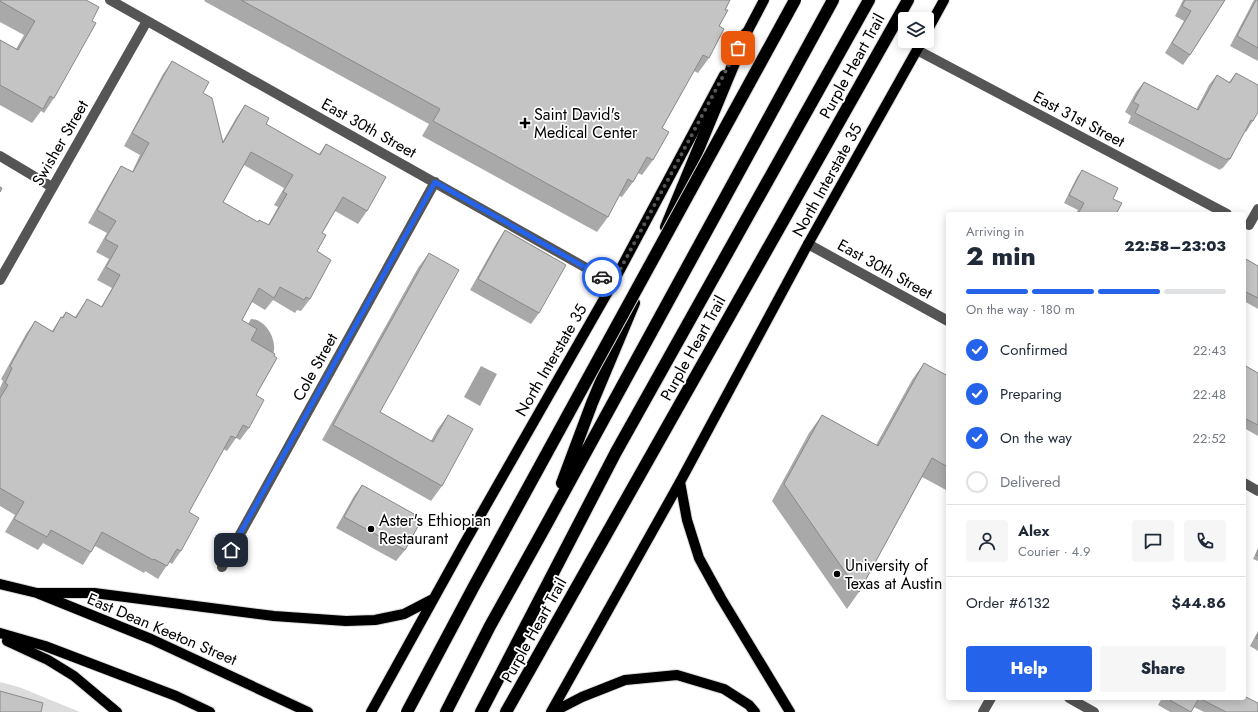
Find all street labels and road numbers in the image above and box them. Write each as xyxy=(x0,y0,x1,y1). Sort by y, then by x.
street label: Purple Heart Trail xyxy=(814,9,890,123)
street label: East 31st Street xyxy=(1029,85,1129,153)
street label: East 30th Street xyxy=(317,92,421,164)
street label: Swisher Street xyxy=(26,96,94,190)
street label: North Interstate 35 xyxy=(786,119,868,241)
street label: East 30th Street xyxy=(833,233,937,305)
street label: Purple Heart Trail xyxy=(655,291,731,405)
street label: North Interstate 35 xyxy=(509,300,593,420)
street label: Cole Street xyxy=(287,329,343,405)
street label: Purple Heart Trail xyxy=(496,573,572,687)
street label: East Dean Keeton Street xyxy=(84,587,241,671)

